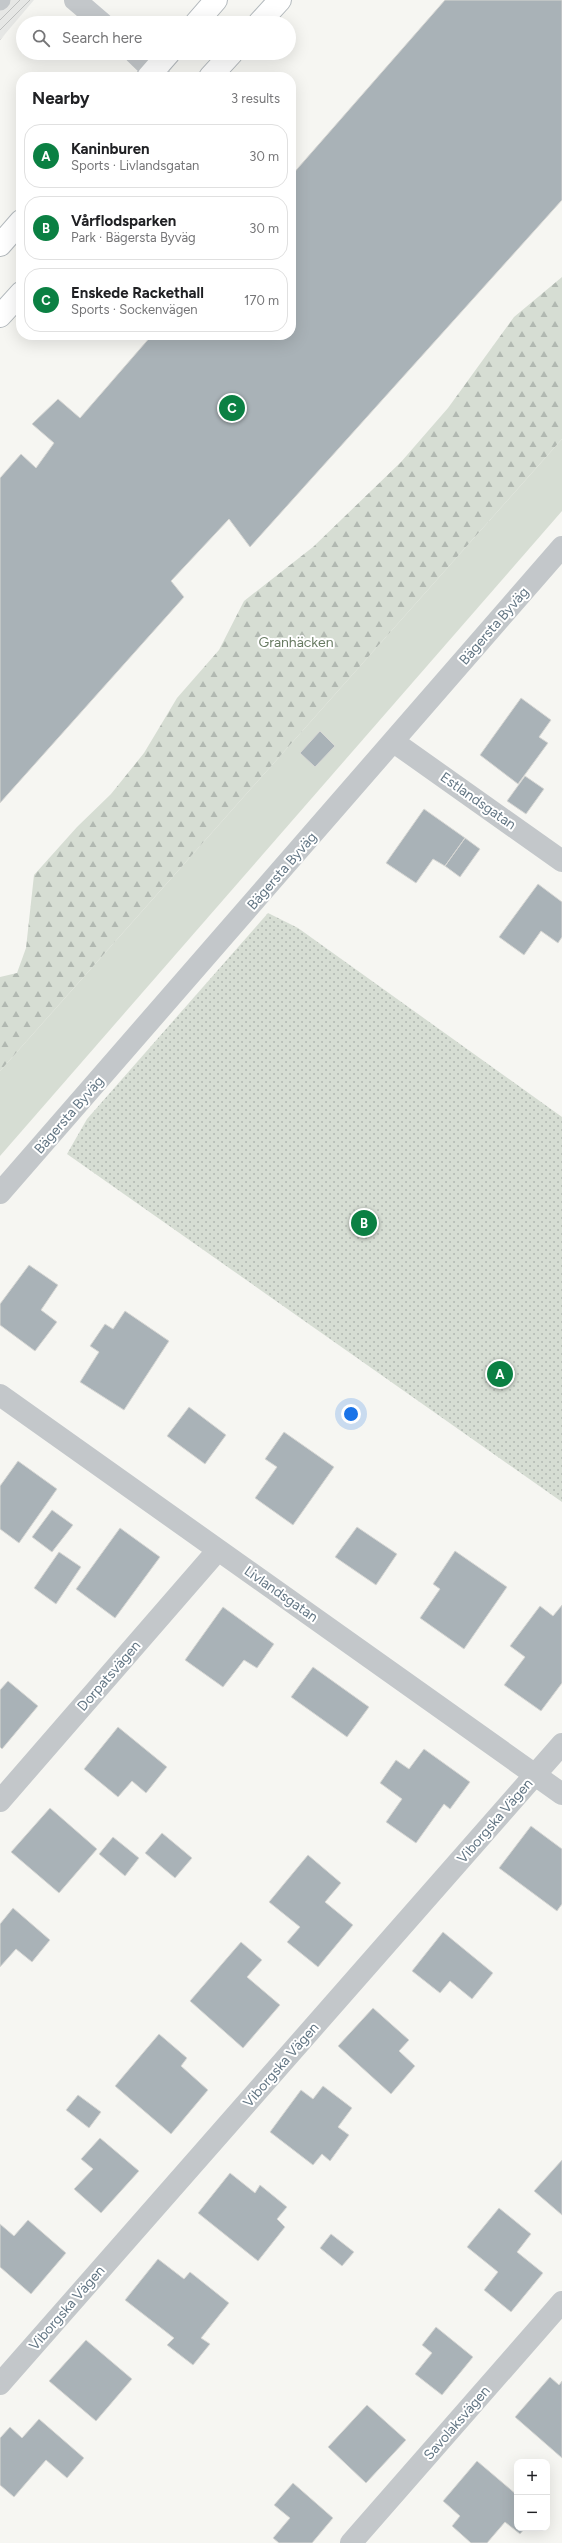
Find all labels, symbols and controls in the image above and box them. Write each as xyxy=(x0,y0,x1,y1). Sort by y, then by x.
search box xyxy=(16,16,296,60)
icon: search xyxy=(30,27,52,49)
text: Search here xyxy=(62,29,142,47)
text: Nearby xyxy=(32,88,90,108)
text: 3 results xyxy=(231,91,280,106)
text: Kaninburen xyxy=(71,140,149,158)
text: A xyxy=(41,149,51,164)
text: 30 m xyxy=(249,149,279,164)
text: Sports · Livlandsgatan xyxy=(71,158,199,173)
text: Vårflodsparken xyxy=(71,212,176,230)
text: B xyxy=(42,221,50,236)
text: 30 m xyxy=(249,221,279,236)
text: Park · Bägersta Byväg xyxy=(71,230,196,245)
text: Enskede Rackethall xyxy=(71,284,204,302)
text: C xyxy=(41,293,51,308)
text: 170 m xyxy=(244,293,279,308)
text: Sports · Sockenvägen xyxy=(71,302,198,317)
pin: C xyxy=(219,393,245,423)
street label: Bägersta Byväg xyxy=(456,584,532,668)
park label: Granhäcken xyxy=(259,634,334,651)
street label: Estlandsgatan xyxy=(437,769,519,833)
street label: Bägersta Byväg xyxy=(244,829,320,913)
street label: Bägersta Byväg xyxy=(31,1073,107,1157)
pin: B xyxy=(351,1208,377,1238)
pin: A xyxy=(487,1359,513,1389)
your location xyxy=(341,1404,361,1424)
street label: Livlandsgatan xyxy=(241,1562,321,1626)
street label: Dorpatsvägen xyxy=(74,1637,144,1715)
street label: Viborgska Vägen xyxy=(454,1775,536,1867)
street label: Viborgska Vägen xyxy=(240,2019,322,2111)
street label: Viborgska Vägen xyxy=(26,2262,108,2354)
street label: Savolaksvägen xyxy=(420,2382,494,2463)
map controls xyxy=(514,2459,550,2531)
button: + xyxy=(514,2459,550,2495)
button: − xyxy=(514,2495,550,2531)

